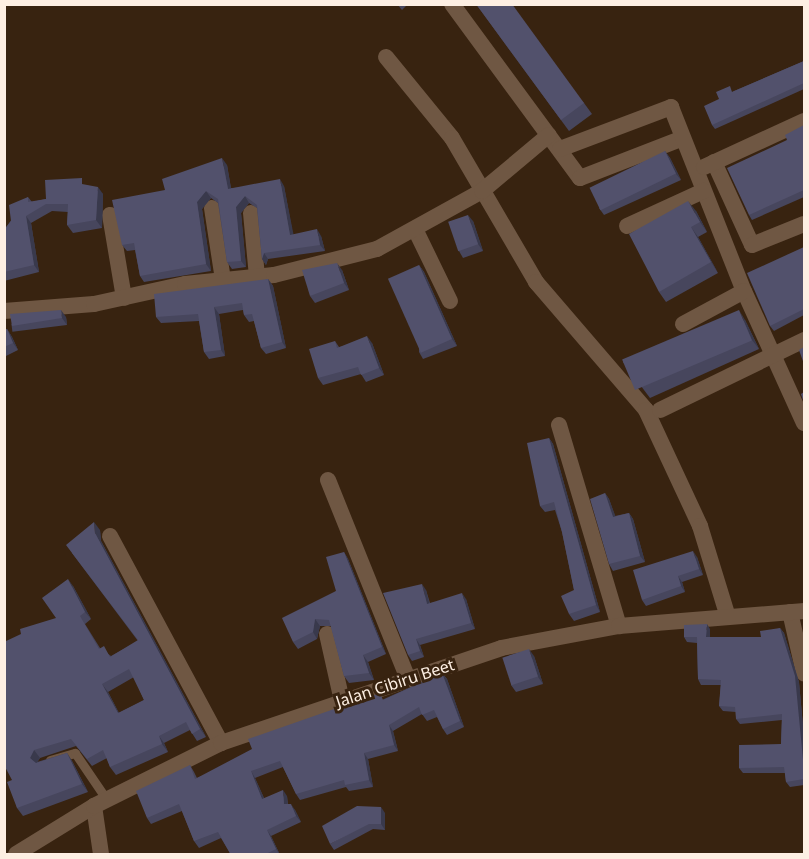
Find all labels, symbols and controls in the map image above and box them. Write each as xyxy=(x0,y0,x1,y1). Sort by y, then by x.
street label: Jalan Cibiru Beet xyxy=(333,655,457,711)

